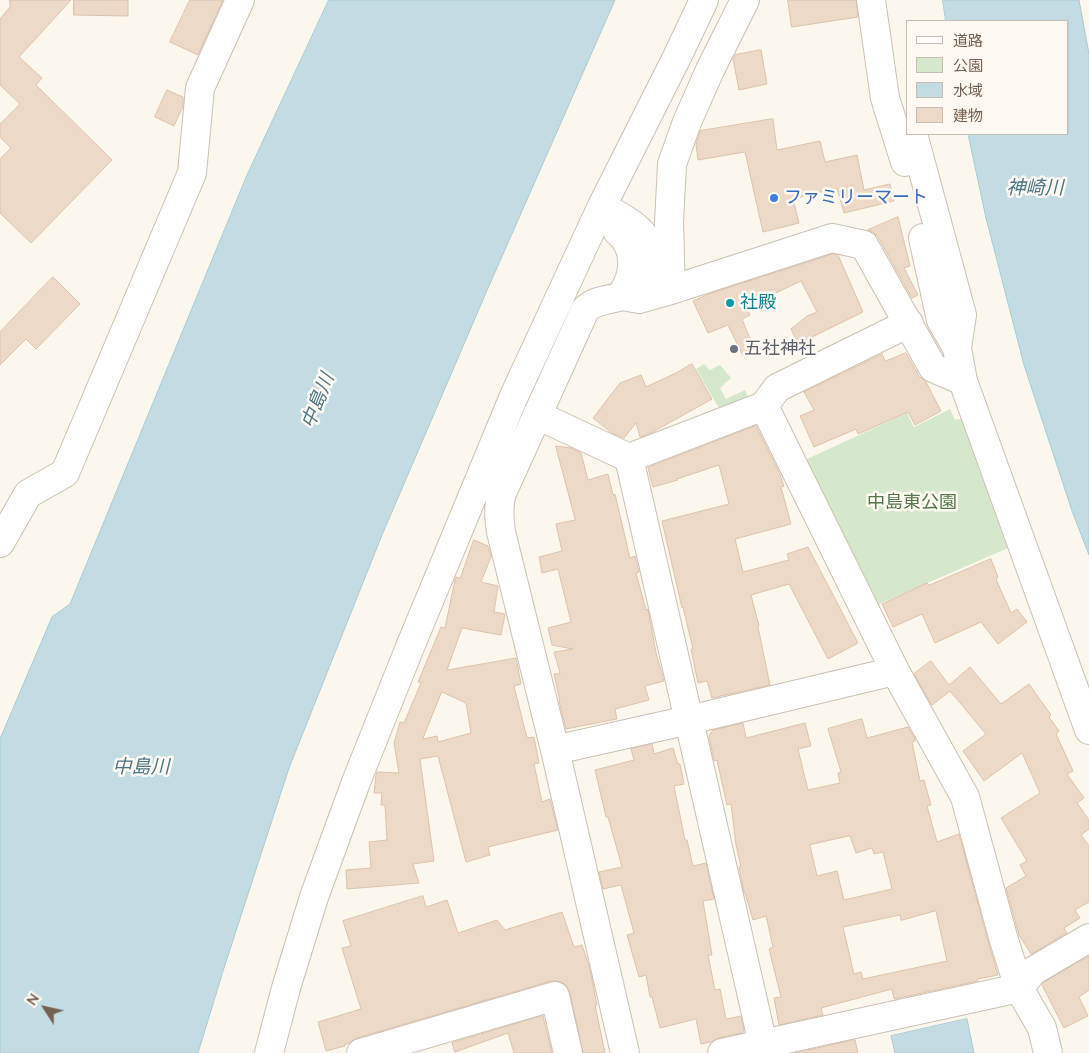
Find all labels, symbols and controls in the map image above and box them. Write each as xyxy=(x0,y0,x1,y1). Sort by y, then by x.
legend xyxy=(906,20,1069,135)
text: 道路 xyxy=(953,31,983,50)
text: 公園 xyxy=(953,56,983,75)
text: 水域 xyxy=(953,81,983,100)
text: 建物 xyxy=(953,106,983,125)
water label: 神崎川 xyxy=(1007,177,1063,199)
place label: ファミリーマート xyxy=(784,187,928,209)
marker: ファミリーマート xyxy=(768,192,780,204)
place label: 社殿 xyxy=(740,292,776,314)
marker: 社殿 xyxy=(724,297,736,309)
place label: 五社神社 xyxy=(744,338,816,360)
marker: 五社神社 xyxy=(728,343,740,355)
water label: 中島川 xyxy=(297,370,339,432)
park label: 中島東公園 xyxy=(867,492,957,514)
water label: 中島川 xyxy=(113,756,169,778)
north arrow xyxy=(20,983,70,1033)
text: N xyxy=(22,990,43,1009)

